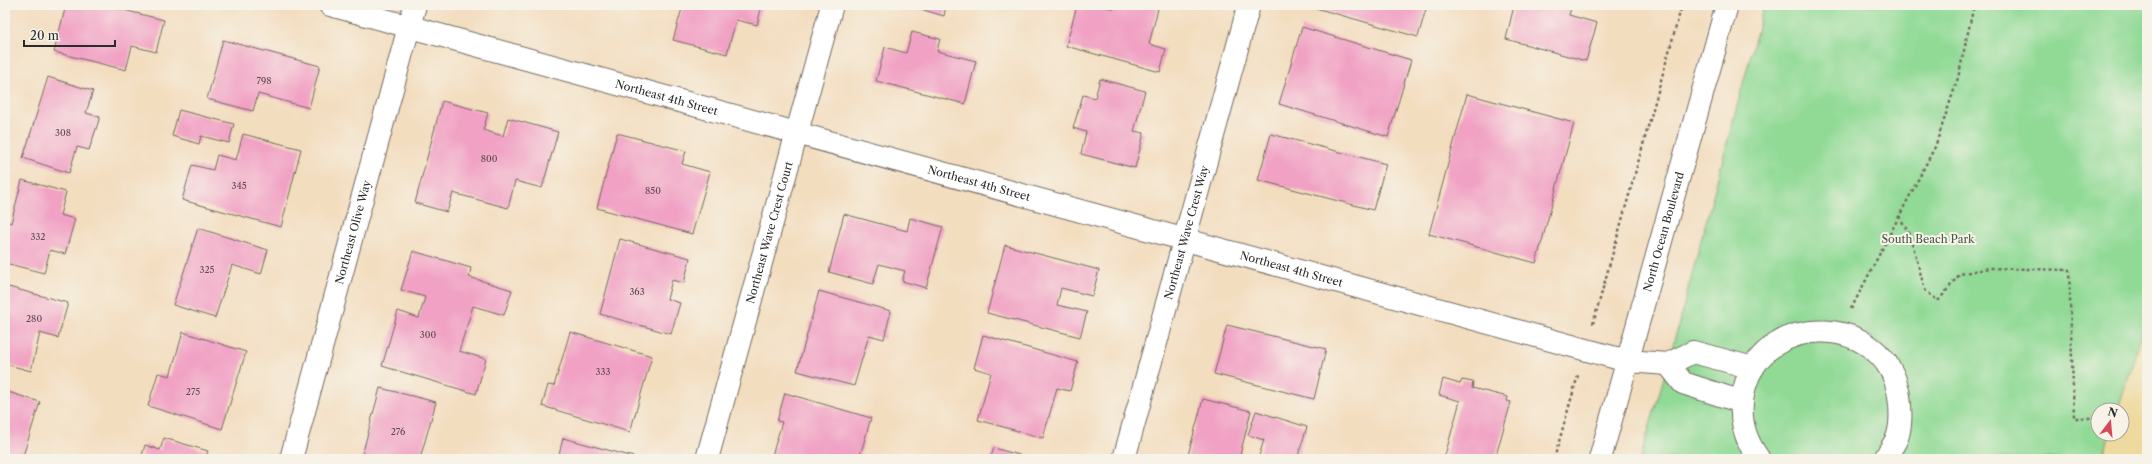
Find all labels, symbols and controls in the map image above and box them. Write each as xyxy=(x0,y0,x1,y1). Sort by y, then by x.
scale bar xyxy=(24,22,115,48)
text: 20 m xyxy=(30,28,59,43)
house number: 798 xyxy=(256,75,272,86)
street label: Northeast 4th Street xyxy=(614,77,720,118)
house number: 308 xyxy=(55,127,71,138)
house number: 800 xyxy=(481,153,498,164)
street label: Northeast Wave Crest Court xyxy=(743,160,796,305)
street label: Northeast 4th Street xyxy=(926,162,1032,204)
street label: Northeast Wave Crest Way xyxy=(1161,163,1212,301)
street label: North Ocean Boulevard xyxy=(1640,170,1687,293)
street label: Northeast Olive Way xyxy=(332,178,374,286)
house number: 345 xyxy=(231,180,247,191)
house number: 850 xyxy=(645,185,661,196)
house number: 332 xyxy=(30,231,46,242)
park label: South Beach Park xyxy=(1882,232,1975,246)
street label: Northeast 4th Street xyxy=(1239,248,1344,290)
house number: 325 xyxy=(199,264,215,275)
house number: 363 xyxy=(629,286,645,297)
house number: 280 xyxy=(26,313,42,324)
house number: 300 xyxy=(420,329,436,340)
house number: 333 xyxy=(596,366,610,377)
house number: 275 xyxy=(186,386,200,397)
north arrow xyxy=(2090,402,2130,442)
text: N xyxy=(2106,404,2120,421)
house number: 276 xyxy=(391,426,405,437)

